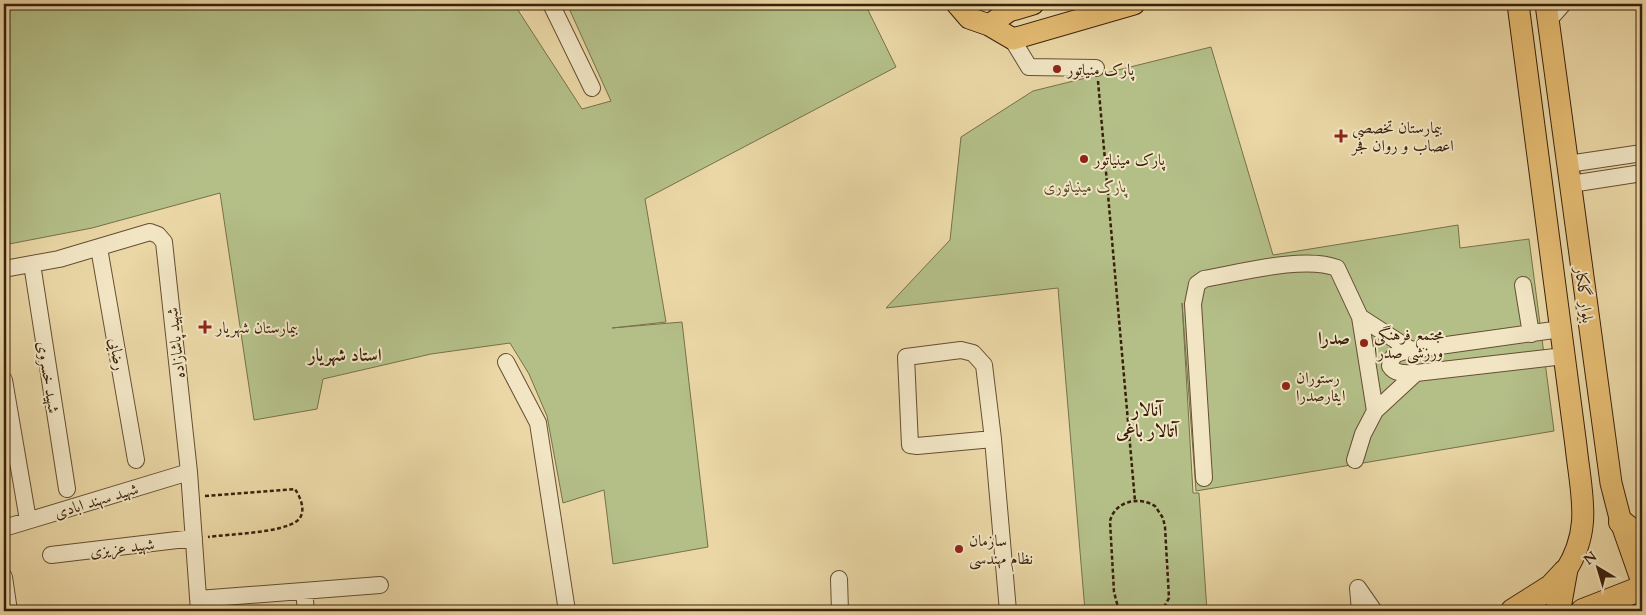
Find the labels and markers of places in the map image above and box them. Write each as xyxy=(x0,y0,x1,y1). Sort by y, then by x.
place label: پارک منیاتور xyxy=(1065,59,1135,81)
marker: پارک منیاتور xyxy=(1051,63,1063,75)
place label: بیمارستان تخصصی اعصاب و روان فجر xyxy=(1350,117,1454,157)
marker: بیمارستان تخصصی اعصاب و روان فجر xyxy=(1334,129,1348,143)
place label: پارک مینیاتور xyxy=(1092,149,1166,171)
marker: پارک مینیاتور xyxy=(1078,153,1090,165)
place label: بیمارستان شهریار xyxy=(214,317,298,339)
marker: بیمارستان شهریار xyxy=(198,320,212,334)
place label: مجتمع فرهنگی ورزشی صدرا xyxy=(1374,324,1444,364)
marker: مجتمع فرهنگی ورزشی صدرا xyxy=(1358,337,1370,349)
place label: رستوران ایثارصدرا xyxy=(1296,367,1346,407)
marker: رستوران ایثارصدرا xyxy=(1280,380,1292,392)
place label: سازمان نظام مهندسی xyxy=(969,530,1033,573)
marker: سازمان نظام مهندسی xyxy=(953,543,965,555)

